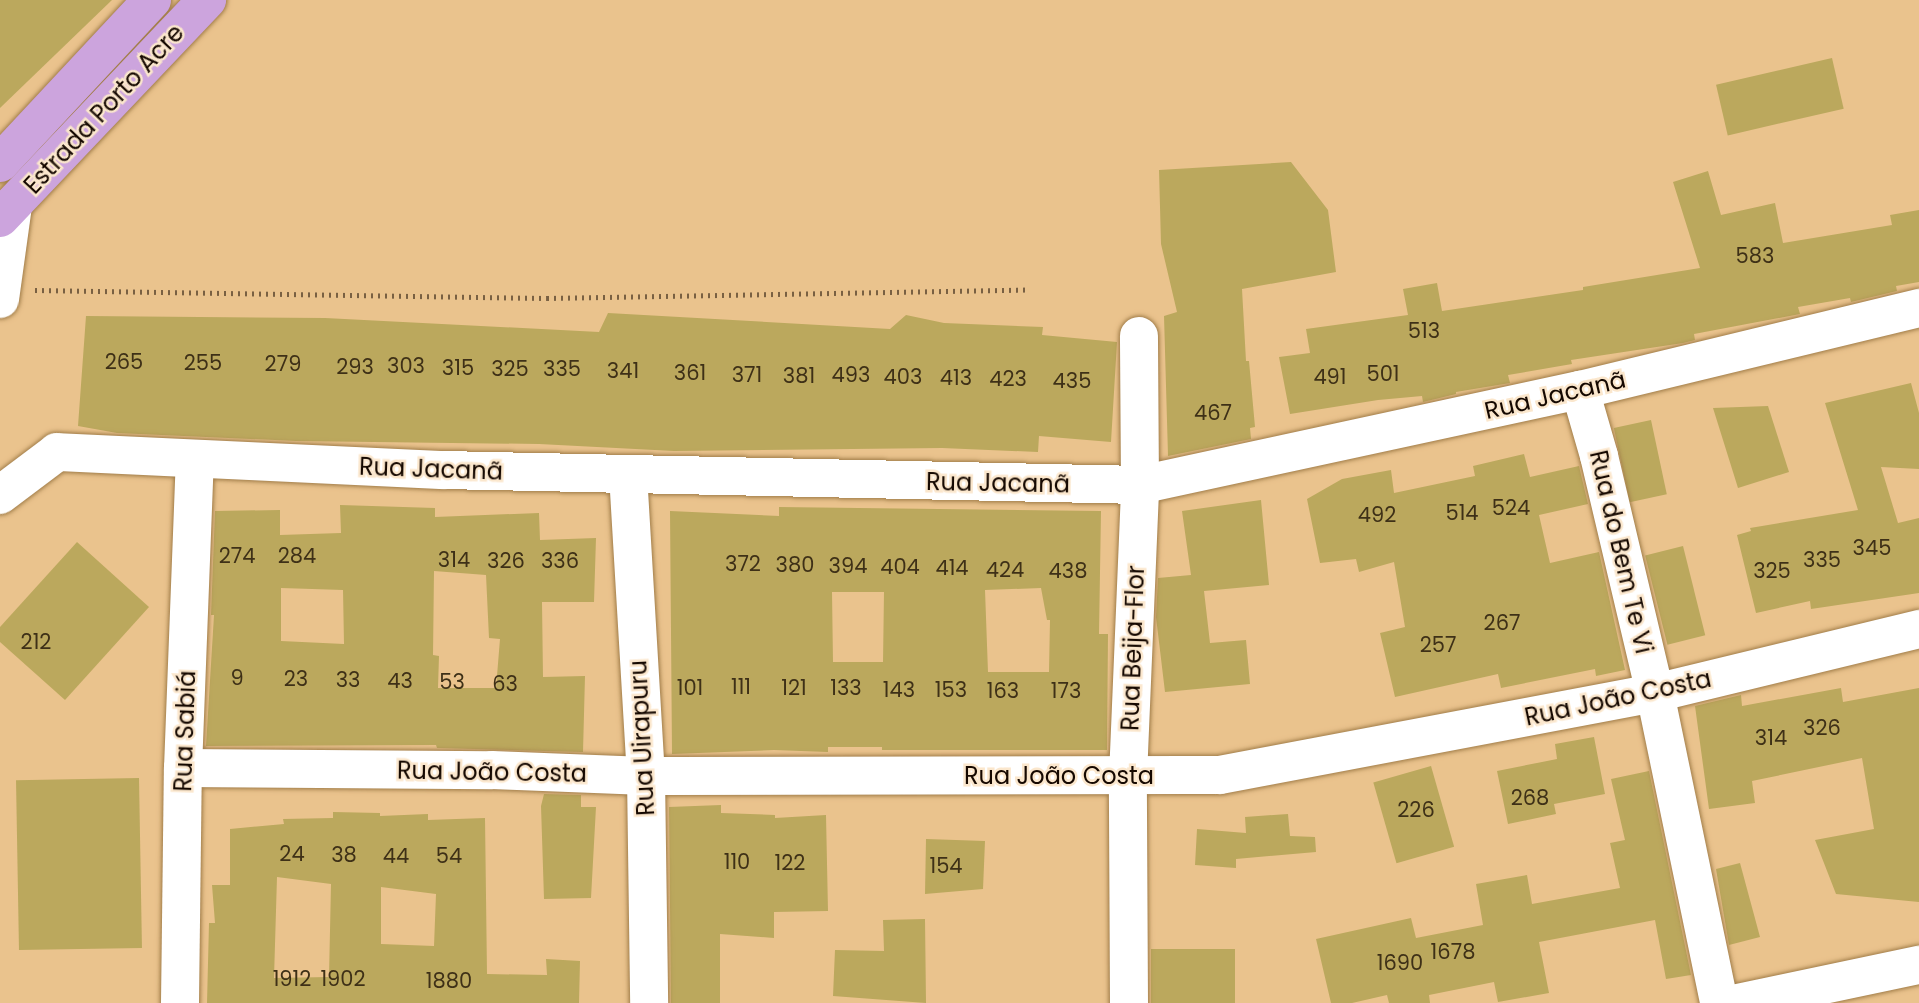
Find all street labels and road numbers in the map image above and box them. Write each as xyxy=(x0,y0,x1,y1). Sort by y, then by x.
street label: Estrada Porto Acre xyxy=(18,18,190,200)
street label: Rua Jacanã xyxy=(1482,365,1628,425)
street label: Rua do Bem Te Vi xyxy=(1584,448,1658,656)
street label: Rua Jacanã xyxy=(359,452,503,486)
street label: Rua Jacanã xyxy=(926,467,1070,499)
street label: Rua Beija-Flor xyxy=(1116,565,1150,731)
street label: Rua Uirapuru xyxy=(624,659,660,817)
street label: Rua João Costa xyxy=(1522,664,1714,732)
street label: Rua Sabiá xyxy=(168,670,202,792)
street label: Rua João Costa xyxy=(397,756,587,788)
street label: Rua João Costa xyxy=(964,762,1154,790)

